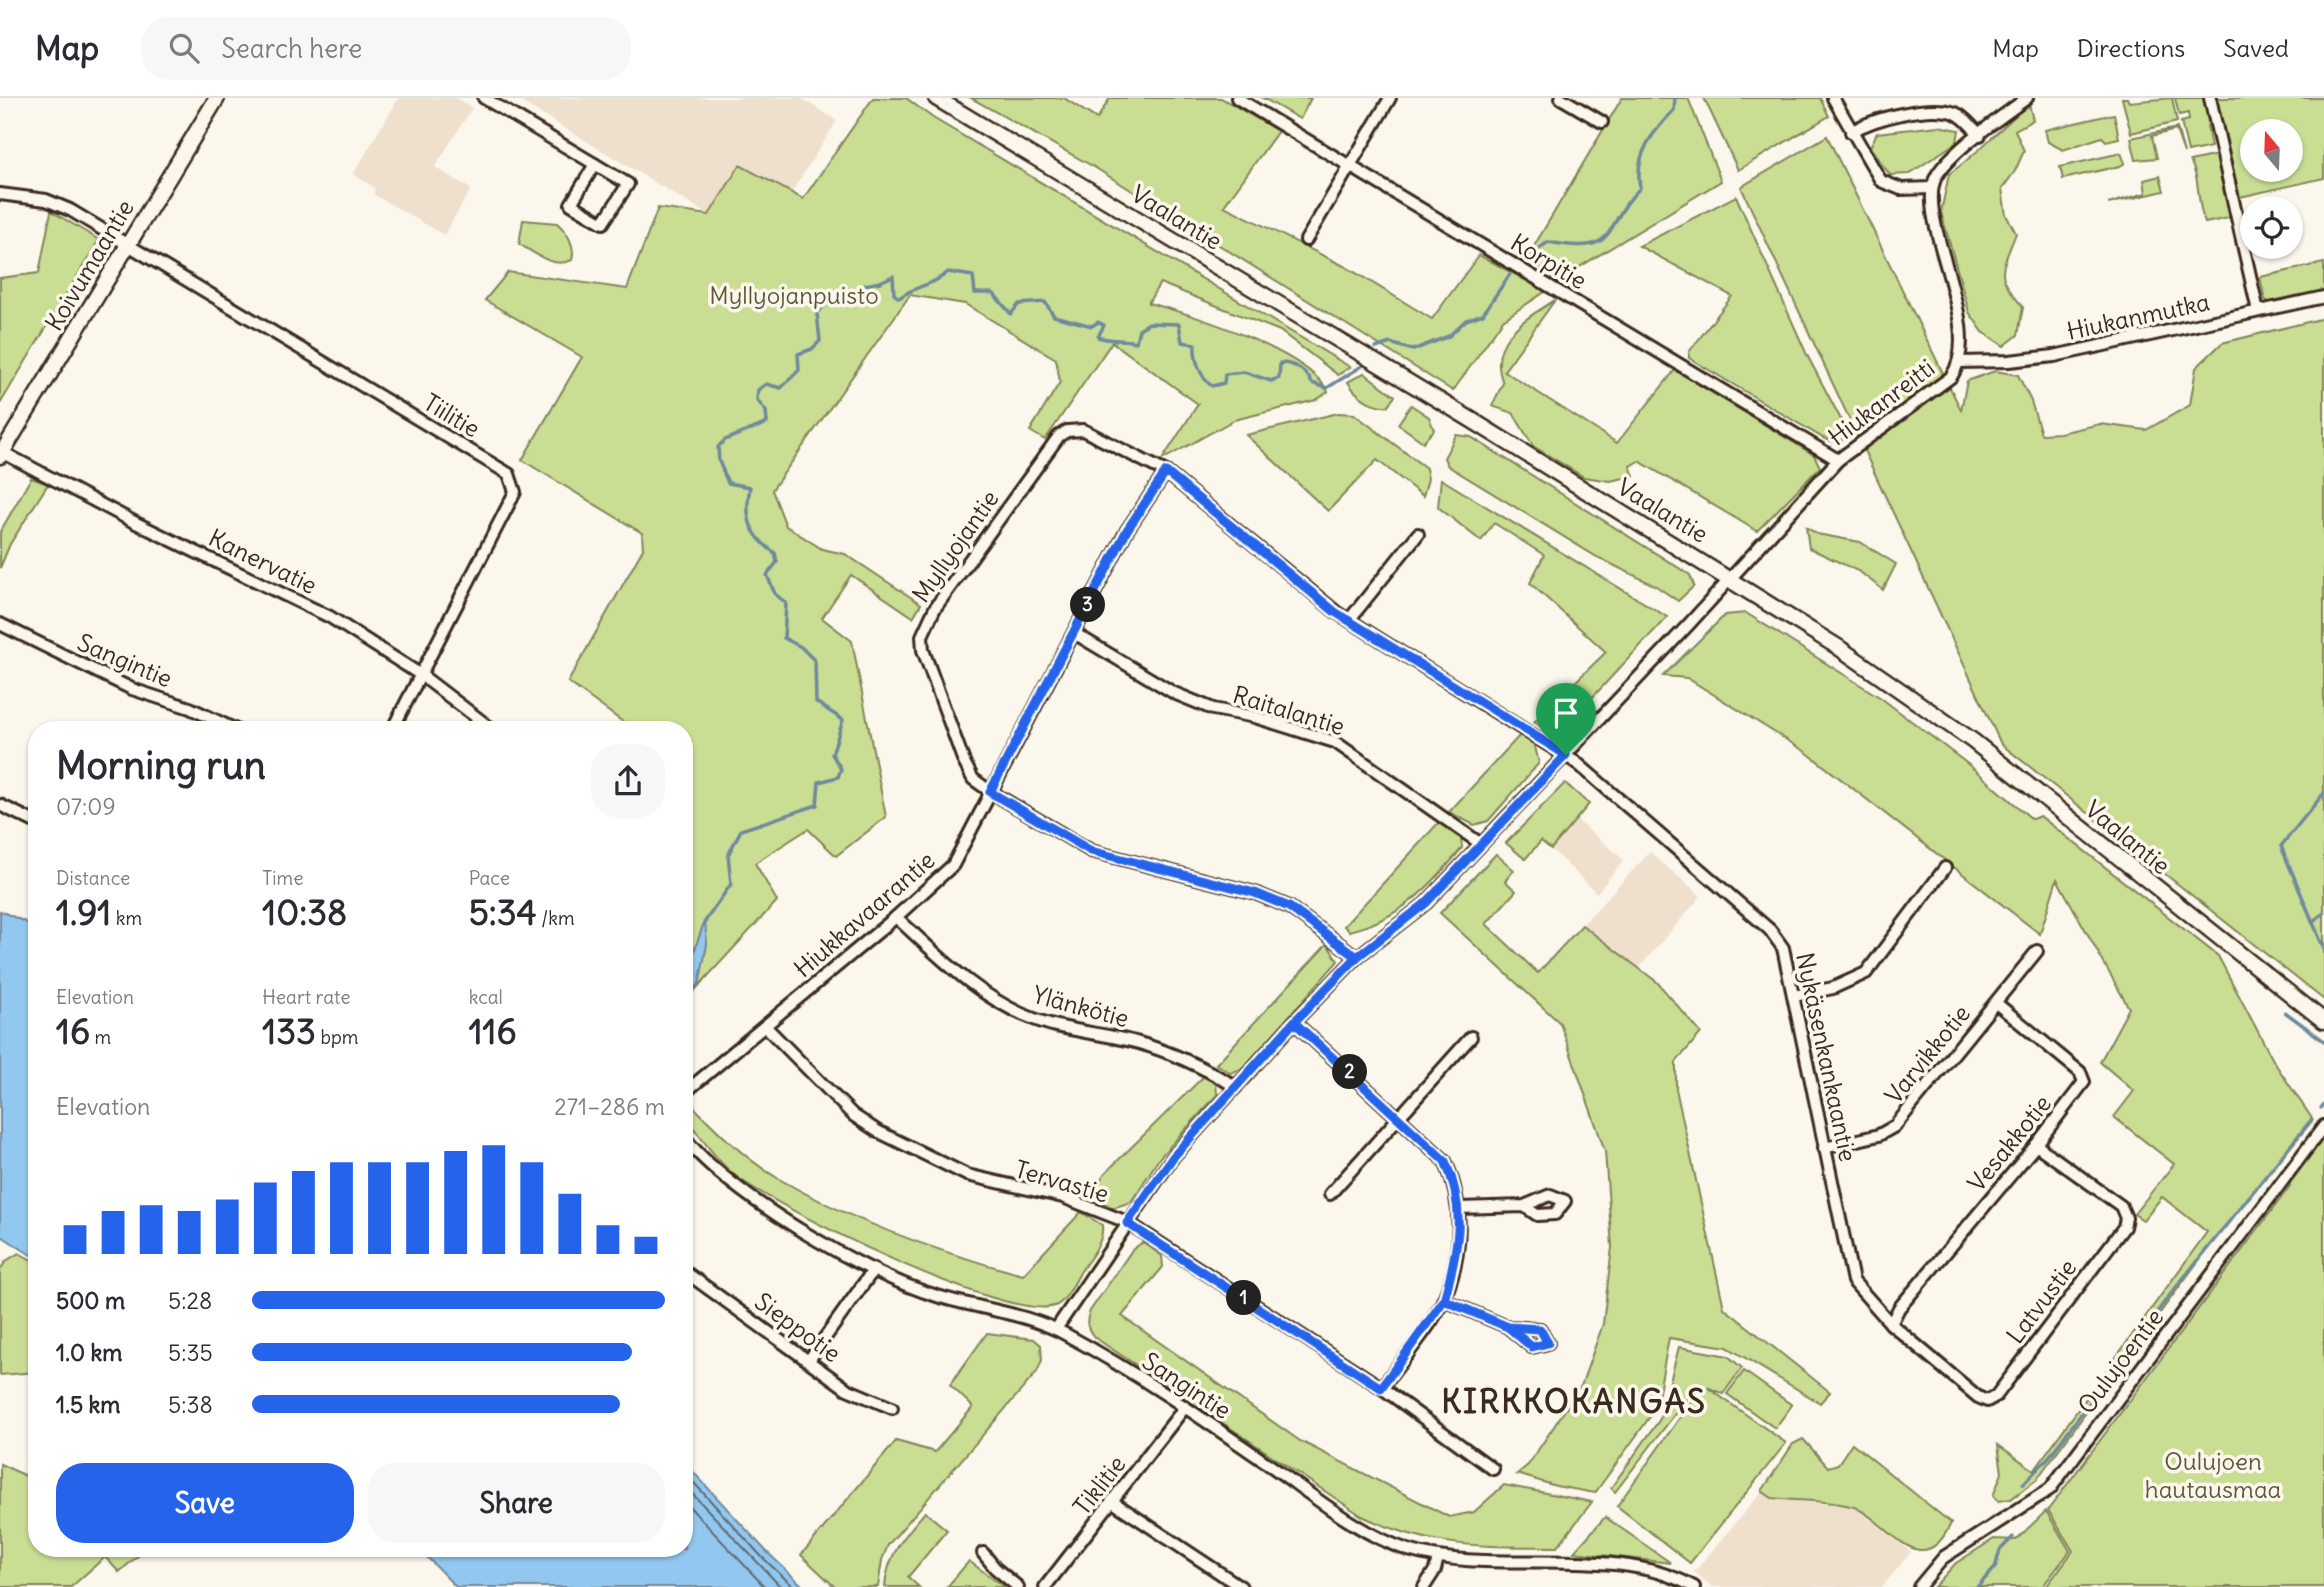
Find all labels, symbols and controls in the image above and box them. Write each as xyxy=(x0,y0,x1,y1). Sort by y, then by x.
search box xyxy=(141,17,631,80)
text: Map xyxy=(35,27,99,69)
icon: search xyxy=(165,29,203,67)
text: Search here xyxy=(221,32,362,65)
text: Map xyxy=(1992,33,2039,63)
text: Directions xyxy=(2077,33,2185,63)
text: Saved xyxy=(2223,33,2289,63)
north arrow xyxy=(2240,119,2303,182)
map controls xyxy=(2240,119,2303,259)
street label: Vaalantie xyxy=(1126,178,1228,256)
street label: Koivumaantie xyxy=(38,194,140,336)
button: locate xyxy=(2240,196,2303,259)
street label: Korpitie xyxy=(1506,227,1592,295)
park label: Myllyojanpuisto xyxy=(709,280,879,310)
street label: Hiukanmutka xyxy=(2064,286,2212,346)
street label: Hiukanreitti xyxy=(1822,352,1940,452)
street label: Tiilitie xyxy=(418,387,486,443)
street label: Vaalantie xyxy=(1612,471,1714,549)
street label: Myllyojantie xyxy=(905,484,1005,608)
street label: Kanervatie xyxy=(204,522,322,600)
pin: 3 xyxy=(1070,588,1106,622)
text: 3 xyxy=(1082,592,1093,616)
street label: Sangintie xyxy=(73,627,177,693)
street label: Raitalantie xyxy=(1230,679,1348,741)
pin xyxy=(1536,683,1596,755)
icon: arrive xyxy=(1547,694,1585,732)
text: Morning run xyxy=(56,742,266,789)
button: share xyxy=(591,744,665,818)
text: 07:09 xyxy=(56,792,116,821)
street label: Vaalantie xyxy=(2080,794,2176,880)
street label: Hiukkavaarantie xyxy=(787,845,941,983)
text: Distance xyxy=(56,866,130,890)
text: Time xyxy=(262,866,303,890)
text: Pace xyxy=(469,866,510,890)
text: 1.91 xyxy=(56,890,111,934)
text: 10:38 xyxy=(262,890,347,934)
text: 5:34 xyxy=(469,890,537,934)
text: km xyxy=(111,906,142,930)
text: /km xyxy=(537,906,575,930)
street label: Nykäsenkankaantie xyxy=(1790,950,1864,1164)
street label: Ylänkötie xyxy=(1030,979,1132,1033)
text: Elevation xyxy=(56,985,134,1009)
text: Heart rate xyxy=(262,985,350,1009)
text: kcal xyxy=(469,985,503,1009)
street label: Varvikkotie xyxy=(1878,998,1976,1110)
text: 16 xyxy=(56,1009,90,1053)
text: 133 xyxy=(262,1009,316,1053)
text: 116 xyxy=(469,1009,517,1053)
text: m xyxy=(90,1025,111,1049)
text: bpm xyxy=(316,1025,359,1049)
pin: 2 xyxy=(1332,1054,1368,1090)
text: 2 xyxy=(1344,1059,1355,1083)
street label: Vesakkotie xyxy=(1961,1089,2057,1197)
text: Elevation xyxy=(56,1092,150,1121)
text: 271–286 m xyxy=(554,1092,665,1121)
street label: Tervastie xyxy=(1012,1153,1112,1209)
street label: Latvustie xyxy=(2000,1253,2082,1349)
pin: 1 xyxy=(1226,1280,1262,1316)
text: 1 xyxy=(1240,1285,1247,1309)
text: 500 m xyxy=(56,1286,125,1315)
text: 5:28 xyxy=(168,1286,212,1315)
street label: Sieppotie xyxy=(749,1286,847,1368)
street label: Oulujoentie xyxy=(2071,1303,2169,1419)
text: 1.0 km xyxy=(56,1338,122,1367)
text: 5:35 xyxy=(168,1338,213,1367)
street label: Sangintie xyxy=(1137,1345,1237,1425)
district label: KIRKKOKANGAS xyxy=(1441,1381,1707,1422)
text: 1.5 km xyxy=(56,1390,121,1419)
text: 5:38 xyxy=(168,1390,213,1419)
park label: Oulujoen hautausmaa xyxy=(2145,1446,2281,1504)
street label: Tiklitie xyxy=(1066,1449,1132,1521)
button: Save xyxy=(56,1463,354,1543)
button: Share xyxy=(368,1463,665,1543)

